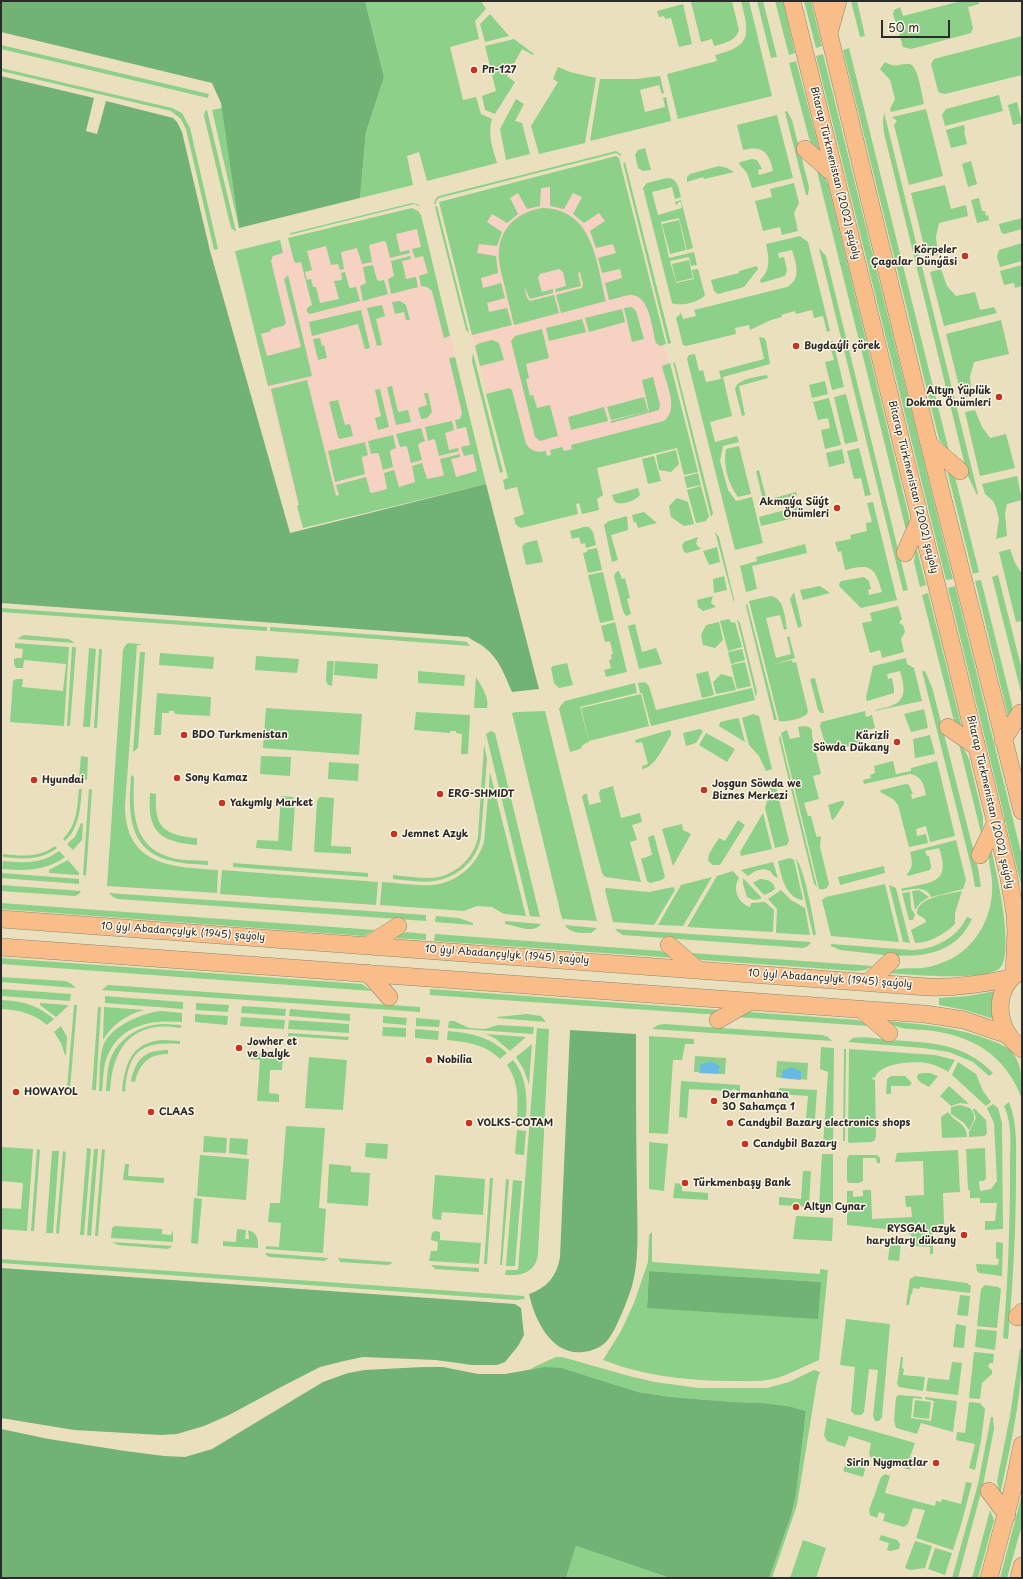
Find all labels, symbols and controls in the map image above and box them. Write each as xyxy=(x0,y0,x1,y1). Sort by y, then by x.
scale bar xyxy=(883,12,952,38)
text: 50 m xyxy=(888,18,919,36)
place label: Рп-127 xyxy=(482,64,516,76)
marker: Рп-127 xyxy=(469,65,479,75)
street label: Bitarap Türkmenistan (2002) şaýoly xyxy=(808,85,862,261)
place label: Körpeler Çagalar Dünýäsi xyxy=(871,244,957,268)
marker: Körpeler Çagalar Dünýäsi xyxy=(960,251,970,261)
place label: Bugdaýli çörek xyxy=(804,340,880,352)
marker: Bugdaýli çörek xyxy=(791,341,801,351)
place label: Altyn Ýüplük Dokma Önümleri xyxy=(906,385,991,408)
marker: Altyn Ýüplük Dokma Önümleri xyxy=(994,392,1004,402)
street label: Bitarap Türkmenistan (2002) şaýoly xyxy=(886,399,940,575)
place label: Akmaýa Süýt Önümleri xyxy=(759,496,829,520)
marker: Akmaýa Süýt Önümleri xyxy=(832,503,842,513)
street label: Bitarap Türkmenistan (2002) şaýoly xyxy=(964,714,1016,890)
place label: BDO Turkmenistan xyxy=(192,729,288,741)
marker: BDO Turkmenistan xyxy=(179,730,189,740)
place label: Kärizli Söwda Dükany xyxy=(813,730,889,754)
marker: Kärizli Söwda Dükany xyxy=(892,737,902,747)
place label: Sony Kamaz xyxy=(185,772,248,784)
marker: Sony Kamaz xyxy=(172,773,182,783)
place label: Hyundai xyxy=(42,774,84,786)
marker: Hyundai xyxy=(29,775,39,785)
place label: Joşgun Söwda we Biznes Merkezi xyxy=(712,778,801,802)
marker: Joşgun Söwda we Biznes Merkezi xyxy=(699,785,709,795)
place label: ERG-SHMIDT xyxy=(448,788,514,800)
marker: ERG-SHMIDT xyxy=(435,789,445,799)
place label: Yakymly Market xyxy=(230,797,313,809)
marker: Yakymly Market xyxy=(217,798,227,808)
place label: Jemnet Azyk xyxy=(402,828,468,840)
marker: Jemnet Azyk xyxy=(389,829,399,839)
street label: 10 ýyl Abadançylyk (1945) şaýoly xyxy=(100,920,266,944)
street label: 10 ýyl Abadançylyk (1945) şaýoly xyxy=(424,943,590,967)
street label: 10 ýyl Abadançylyk (1945) şaýoly xyxy=(747,967,913,991)
place label: Jowher et ve balyk xyxy=(247,1036,297,1060)
marker: Jowher et ve balyk xyxy=(234,1043,244,1053)
place label: Nobilia xyxy=(437,1054,473,1066)
marker: Nobilia xyxy=(424,1055,434,1065)
place label: HOWAYOL xyxy=(24,1086,78,1098)
marker: HOWAYOL xyxy=(11,1087,21,1097)
place label: Dermanhana 30 Sahamça 1 xyxy=(722,1089,795,1112)
marker: Dermanhana 30 Sahamça 1 xyxy=(709,1096,719,1106)
place label: CLAAS xyxy=(159,1106,194,1118)
marker: CLAAS xyxy=(146,1107,156,1117)
place label: VOLKS-COTAM xyxy=(477,1117,553,1129)
place label: Candybil Bazary electronics shops xyxy=(738,1117,910,1129)
marker: VOLKS-COTAM xyxy=(464,1118,474,1128)
marker: Candybil Bazary electronics shops xyxy=(725,1118,735,1128)
place label: Candybil Bazary xyxy=(753,1138,837,1150)
marker: Candybil Bazary xyxy=(740,1139,750,1149)
place label: Türkmenbaşy Bank xyxy=(693,1177,791,1189)
marker: Türkmenbaşy Bank xyxy=(680,1178,690,1188)
place label: Altyn Cynar xyxy=(804,1201,866,1213)
marker: Altyn Cynar xyxy=(791,1202,801,1212)
place label: RYSGAL azyk harytlary dükany xyxy=(866,1223,956,1246)
marker: RYSGAL azyk harytlary dükany xyxy=(959,1230,969,1240)
place label: Sirin Nygmatlar xyxy=(846,1457,928,1469)
marker: Sirin Nygmatlar xyxy=(931,1458,941,1468)

